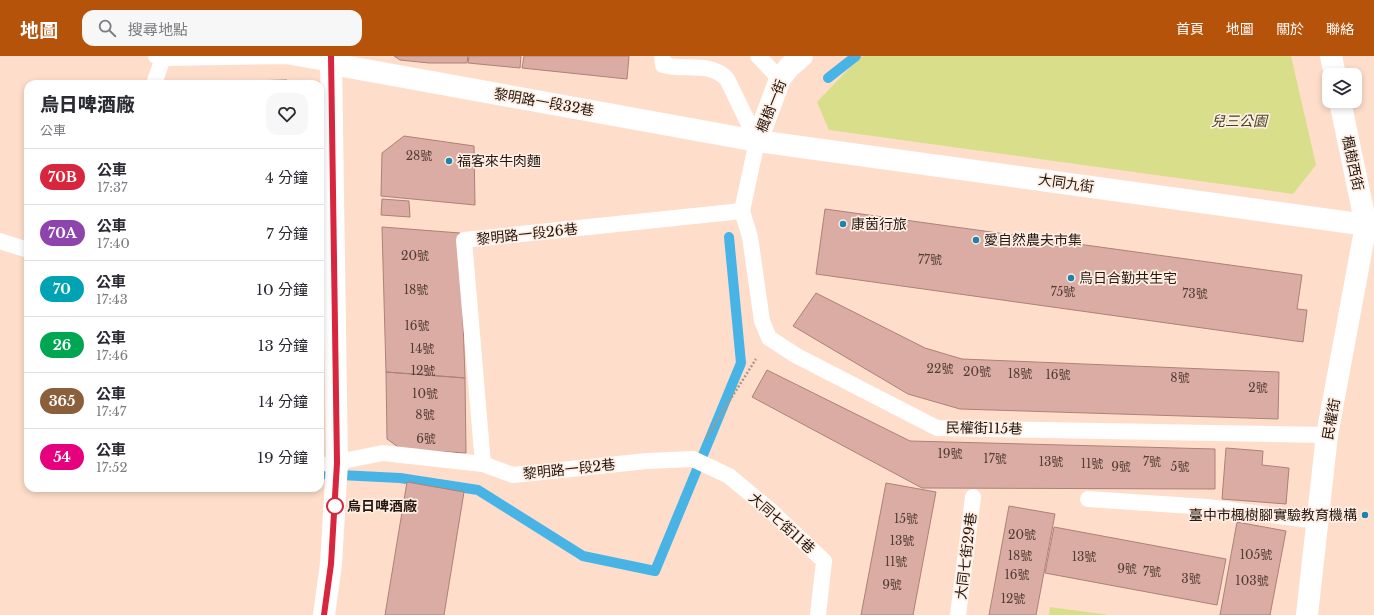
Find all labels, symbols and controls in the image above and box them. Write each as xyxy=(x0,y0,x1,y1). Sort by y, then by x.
search box xyxy=(82,10,362,46)
icon: search xyxy=(96,17,118,39)
text: 地圖 xyxy=(20,19,58,42)
text: 搜尋地點 xyxy=(128,20,188,39)
text: 首頁 xyxy=(1176,20,1204,38)
text: 地圖 xyxy=(1226,20,1254,38)
text: 關於 xyxy=(1276,20,1304,38)
text: 聯絡 xyxy=(1326,20,1354,38)
map controls xyxy=(1322,68,1362,108)
button: layers xyxy=(1322,68,1362,108)
street label: 楓樹一街 xyxy=(752,77,790,135)
street label: 黎明路一段32巷 xyxy=(493,84,595,120)
text: 烏日啤酒廠 xyxy=(40,93,135,116)
button: heart xyxy=(266,93,308,135)
park label: 兒三公園 xyxy=(1211,112,1269,130)
text: 公車 xyxy=(40,122,66,139)
street label: 楓樹西街 xyxy=(1338,134,1368,192)
house number: 28號 xyxy=(406,148,432,163)
place label: 福客來牛肉麵 xyxy=(457,152,541,170)
marker: 福客來牛肉麵 xyxy=(444,156,454,166)
text: 公車 xyxy=(97,160,127,179)
text: 70B xyxy=(48,168,77,186)
text: 4 分鐘 xyxy=(265,168,308,187)
street label: 大同九街 xyxy=(1037,170,1095,196)
text: 17:37 xyxy=(97,179,128,196)
place label: 康茵行旅 xyxy=(851,215,907,233)
text: 公車 xyxy=(97,216,127,235)
marker: 康茵行旅 xyxy=(838,219,848,229)
street label: 黎明路一段26巷 xyxy=(476,220,578,248)
text: 70A xyxy=(48,224,77,242)
text: 7 分鐘 xyxy=(266,224,308,243)
place label: 愛自然農夫市集 xyxy=(984,231,1082,249)
text: 17:40 xyxy=(97,235,130,252)
marker: 愛自然農夫市集 xyxy=(971,235,981,245)
house number: 20號 xyxy=(401,248,429,263)
house number: 77號 xyxy=(918,252,942,267)
place label: 烏日合勤共生宅 xyxy=(1079,269,1177,287)
text: 公車 xyxy=(96,272,126,291)
marker: 烏日合勤共生宅 xyxy=(1066,273,1076,283)
text: 70 xyxy=(53,280,71,298)
text: 10 分鐘 xyxy=(256,280,308,299)
house number: 18號 xyxy=(404,282,428,297)
house number: 75號 xyxy=(1051,284,1075,299)
house number: 73號 xyxy=(1182,286,1208,301)
text: 17:43 xyxy=(96,291,128,308)
house number: 16號 xyxy=(404,318,430,333)
text: 公車 xyxy=(96,328,126,347)
text: 26 xyxy=(53,336,71,354)
text: 13 分鐘 xyxy=(258,336,308,355)
house number: 14號 xyxy=(410,341,434,356)
text: 17:46 xyxy=(96,347,128,364)
house number: 22號 xyxy=(927,361,953,376)
house number: 12號 xyxy=(411,363,435,378)
house number: 20號 xyxy=(963,364,991,379)
house number: 18號 xyxy=(1008,366,1032,381)
house number: 16號 xyxy=(1045,367,1071,382)
house number: 8號 xyxy=(1170,370,1190,385)
house number: 2號 xyxy=(1248,380,1268,395)
text: 公車 xyxy=(96,384,126,403)
house number: 10號 xyxy=(412,386,438,401)
text: 365 xyxy=(49,392,75,410)
text: 14 分鐘 xyxy=(258,392,308,411)
street label: 民權街 xyxy=(1318,397,1344,441)
text: 17:47 xyxy=(96,403,126,420)
house number: 8號 xyxy=(415,407,435,422)
street label: 民權街115巷 xyxy=(946,418,1022,438)
house number: 6號 xyxy=(416,431,436,446)
text: 公車 xyxy=(96,440,126,459)
house number: 19號 xyxy=(937,446,963,461)
text: 54 xyxy=(53,448,71,466)
text: 19 分鐘 xyxy=(257,448,308,467)
house number: 17號 xyxy=(983,451,1007,466)
house number: 13號 xyxy=(1039,454,1063,469)
house number: 7號 xyxy=(1143,454,1161,469)
street label: 黎明路一段2巷 xyxy=(522,455,616,483)
house number: 11號 xyxy=(1081,456,1103,471)
text: 17:52 xyxy=(96,459,127,476)
house number: 9號 xyxy=(1111,459,1131,474)
house number: 5號 xyxy=(1171,459,1189,474)
street label: 大同七街11巷 xyxy=(745,489,819,557)
marker: 烏日啤酒廠 xyxy=(326,497,344,515)
place label: 烏日啤酒廠 xyxy=(347,497,417,515)
place label: 臺中市楓樹腳實驗教育機構 xyxy=(1189,506,1357,524)
marker: 臺中市楓樹腳實驗教育機構 xyxy=(1360,510,1370,520)
house number: 15號 xyxy=(894,511,918,526)
street label: 大同七街29巷 xyxy=(952,511,980,601)
house number: 20號 xyxy=(1008,527,1036,542)
house number: 13號 xyxy=(890,533,914,548)
house number: 105號 xyxy=(1240,547,1272,562)
house number: 18號 xyxy=(1008,548,1032,563)
house number: 13號 xyxy=(1072,549,1096,564)
house number: 11號 xyxy=(885,554,907,569)
house number: 9號 xyxy=(1117,561,1137,576)
house number: 7號 xyxy=(1143,564,1161,579)
house number: 16號 xyxy=(1004,567,1030,582)
house number: 3號 xyxy=(1181,571,1201,586)
house number: 103號 xyxy=(1235,573,1269,588)
house number: 9號 xyxy=(882,577,902,592)
house number: 12號 xyxy=(1001,591,1025,606)

